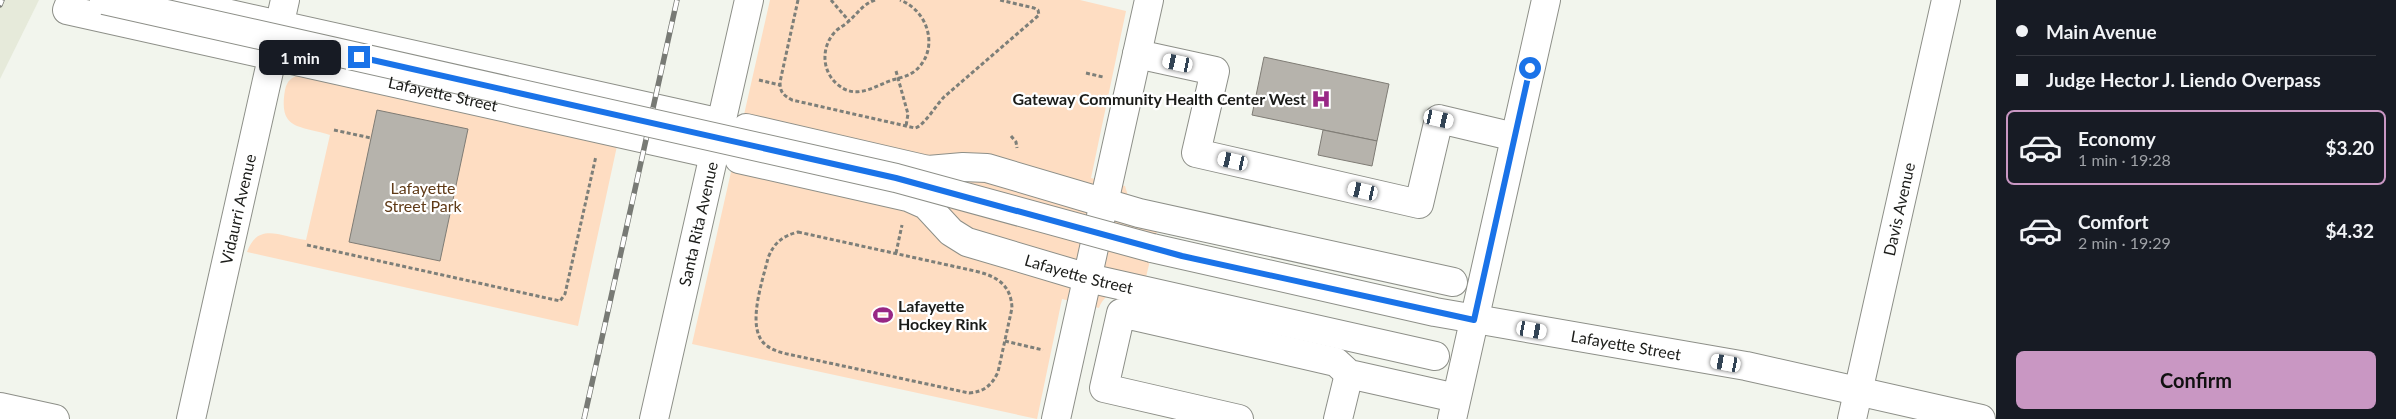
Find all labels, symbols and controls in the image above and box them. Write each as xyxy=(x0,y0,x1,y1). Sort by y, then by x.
text: Main Avenue xyxy=(2046,20,2157,43)
callout: 1 min xyxy=(259,40,342,74)
route end xyxy=(348,46,370,68)
text: 1 min xyxy=(280,48,320,67)
car xyxy=(1161,53,1194,73)
route start xyxy=(1519,57,1541,79)
text: Judge Hector J. Liendo Overpass xyxy=(2046,68,2321,91)
street label: Lafayette Street xyxy=(387,72,500,115)
hospital icon: Gateway Community Health Center West xyxy=(1310,88,1332,110)
place label: Gateway Community Health Center West xyxy=(1012,89,1306,108)
car xyxy=(1422,108,1455,130)
icon: car xyxy=(2018,125,2063,170)
text: Economy xyxy=(2078,127,2156,150)
text: $3.20 xyxy=(2325,136,2374,159)
car xyxy=(1216,150,1249,172)
text: 1 min · 19:28 xyxy=(2078,150,2171,169)
street label: Vidaurri Avenue xyxy=(216,152,259,266)
street label: Santa Rita Avenue xyxy=(674,160,721,288)
street label: Davis Avenue xyxy=(1879,160,1918,258)
park label: Lafayette Street Park xyxy=(384,178,463,215)
car xyxy=(1346,180,1379,202)
icon: car xyxy=(2018,208,2063,253)
text: Comfort xyxy=(2078,210,2149,233)
text: $4.32 xyxy=(2325,219,2374,242)
text: 2 min · 19:29 xyxy=(2078,233,2171,252)
street label: Lafayette Street xyxy=(1023,250,1135,297)
place label: Lafayette Hockey Rink xyxy=(898,296,988,333)
sports icon: Lafayette Hockey Rink xyxy=(872,304,894,326)
car xyxy=(1515,320,1548,340)
street label: Lafayette Street xyxy=(1570,326,1683,364)
button: Confirm xyxy=(2016,351,2376,409)
car xyxy=(1709,353,1742,373)

